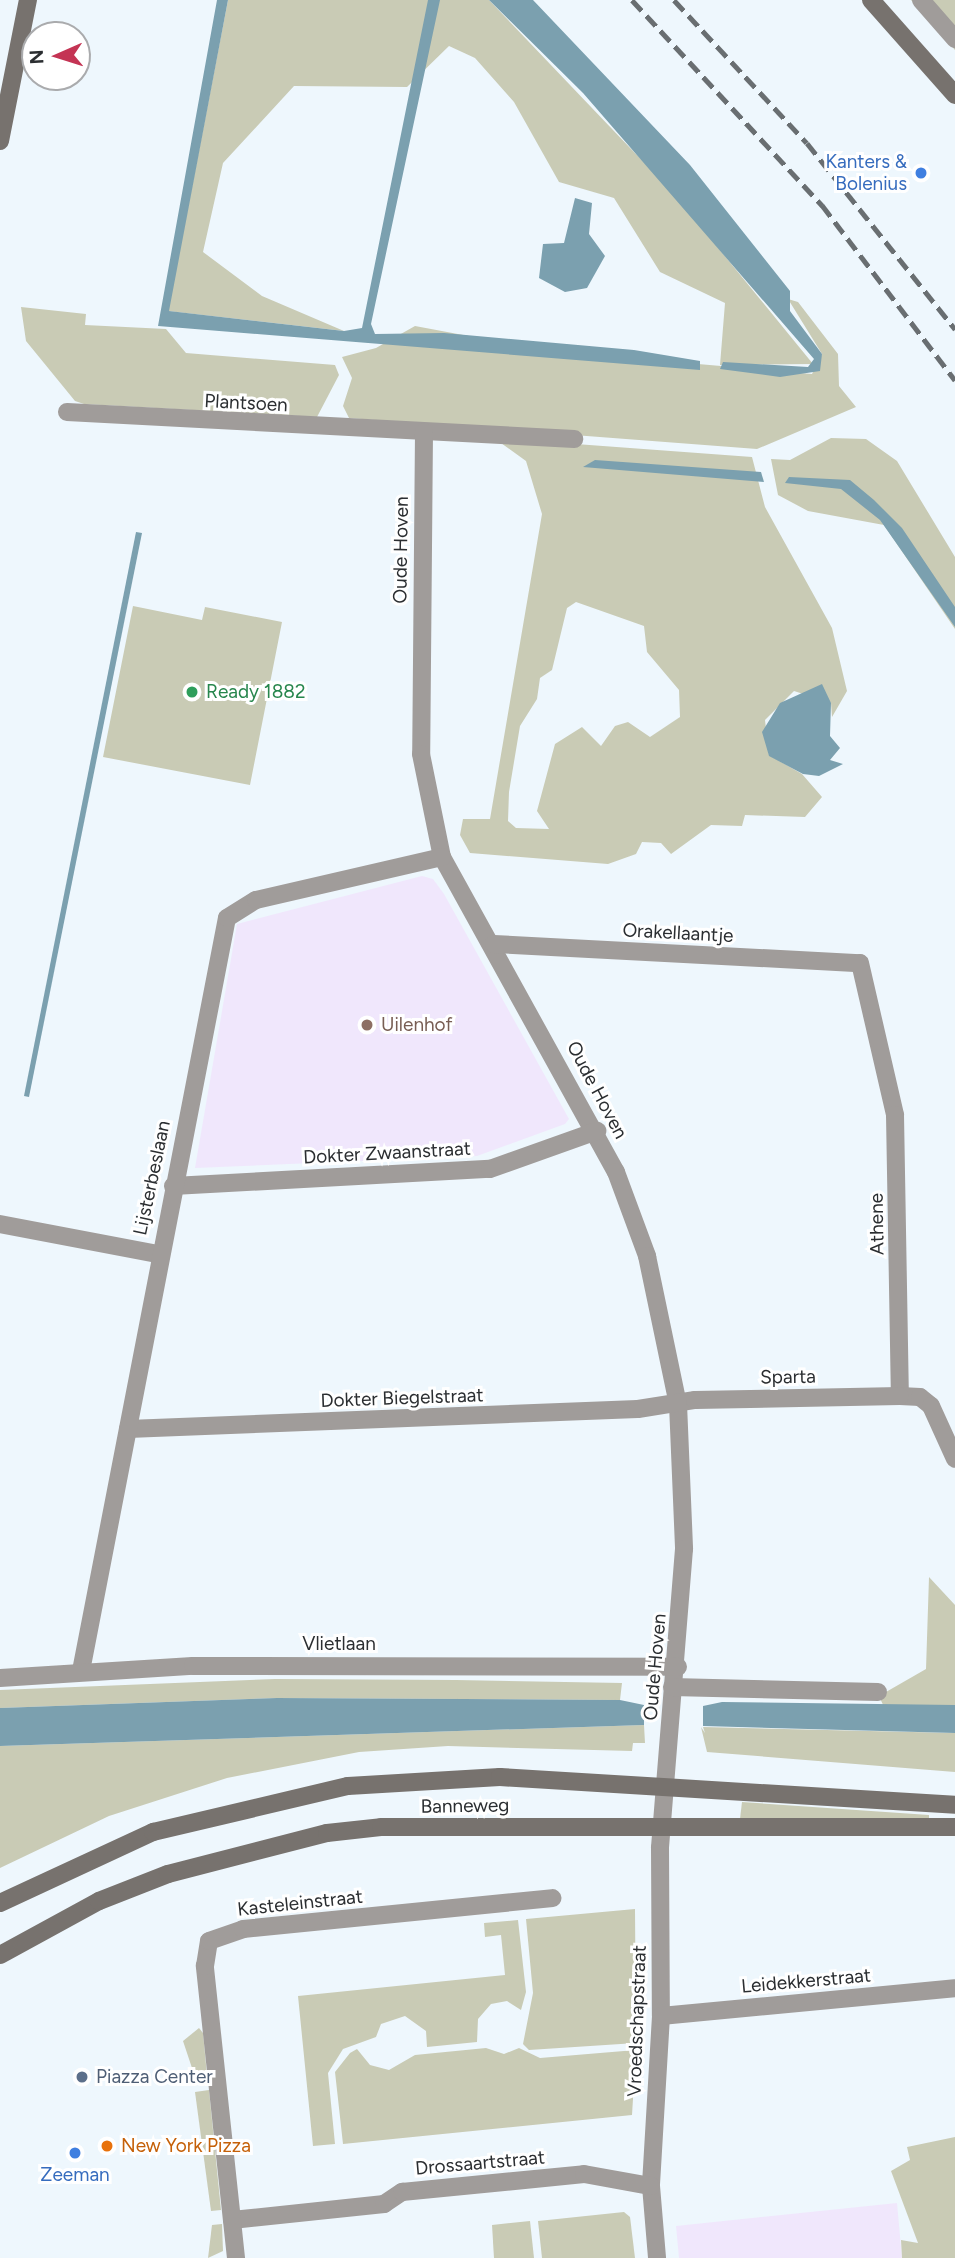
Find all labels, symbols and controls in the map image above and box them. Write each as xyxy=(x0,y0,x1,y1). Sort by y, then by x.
north arrow xyxy=(21,21,91,91)
text: N xyxy=(25,49,48,65)
place label: Kanters & Bolenius xyxy=(826,151,907,195)
marker: Kanters & Bolenius xyxy=(913,165,929,181)
street label: Plantsoen xyxy=(204,389,288,417)
street label: Oude Hoven xyxy=(389,496,413,604)
place label: Ready 1882 xyxy=(206,681,306,703)
marker: Ready 1882 xyxy=(184,684,200,700)
street label: Orakellaantje xyxy=(622,919,734,947)
place label: Uilenhof xyxy=(381,1014,453,1036)
marker: Uilenhof xyxy=(359,1017,375,1033)
street label: Oude Hoven xyxy=(562,1037,632,1143)
street label: Lijsterbeslaan xyxy=(129,1119,175,1237)
street label: Dokter Zwaanstraat xyxy=(303,1137,471,1169)
street label: Athene xyxy=(865,1193,889,1255)
street label: Sparta xyxy=(760,1365,816,1389)
street label: Dokter Biegelstraat xyxy=(320,1384,484,1412)
street label: Oude Hoven xyxy=(639,1613,671,1721)
street label: Vlietlaan xyxy=(302,1633,376,1655)
street label: Banneweg xyxy=(420,1794,510,1818)
street label: Kasteleinstraat xyxy=(236,1885,364,1921)
street label: Vroedschapstraat xyxy=(623,1945,651,2097)
street label: Leidekkerstraat xyxy=(740,1964,872,1998)
place label: Piazza Center xyxy=(96,2066,213,2088)
marker: Piazza Center xyxy=(74,2069,90,2085)
place label: New York Pizza xyxy=(121,2135,251,2157)
marker: New York Pizza xyxy=(99,2138,115,2154)
marker: Zeeman xyxy=(67,2145,83,2161)
street label: Drossaartstraat xyxy=(414,2146,546,2180)
place label: Zeeman xyxy=(40,2164,110,2186)

